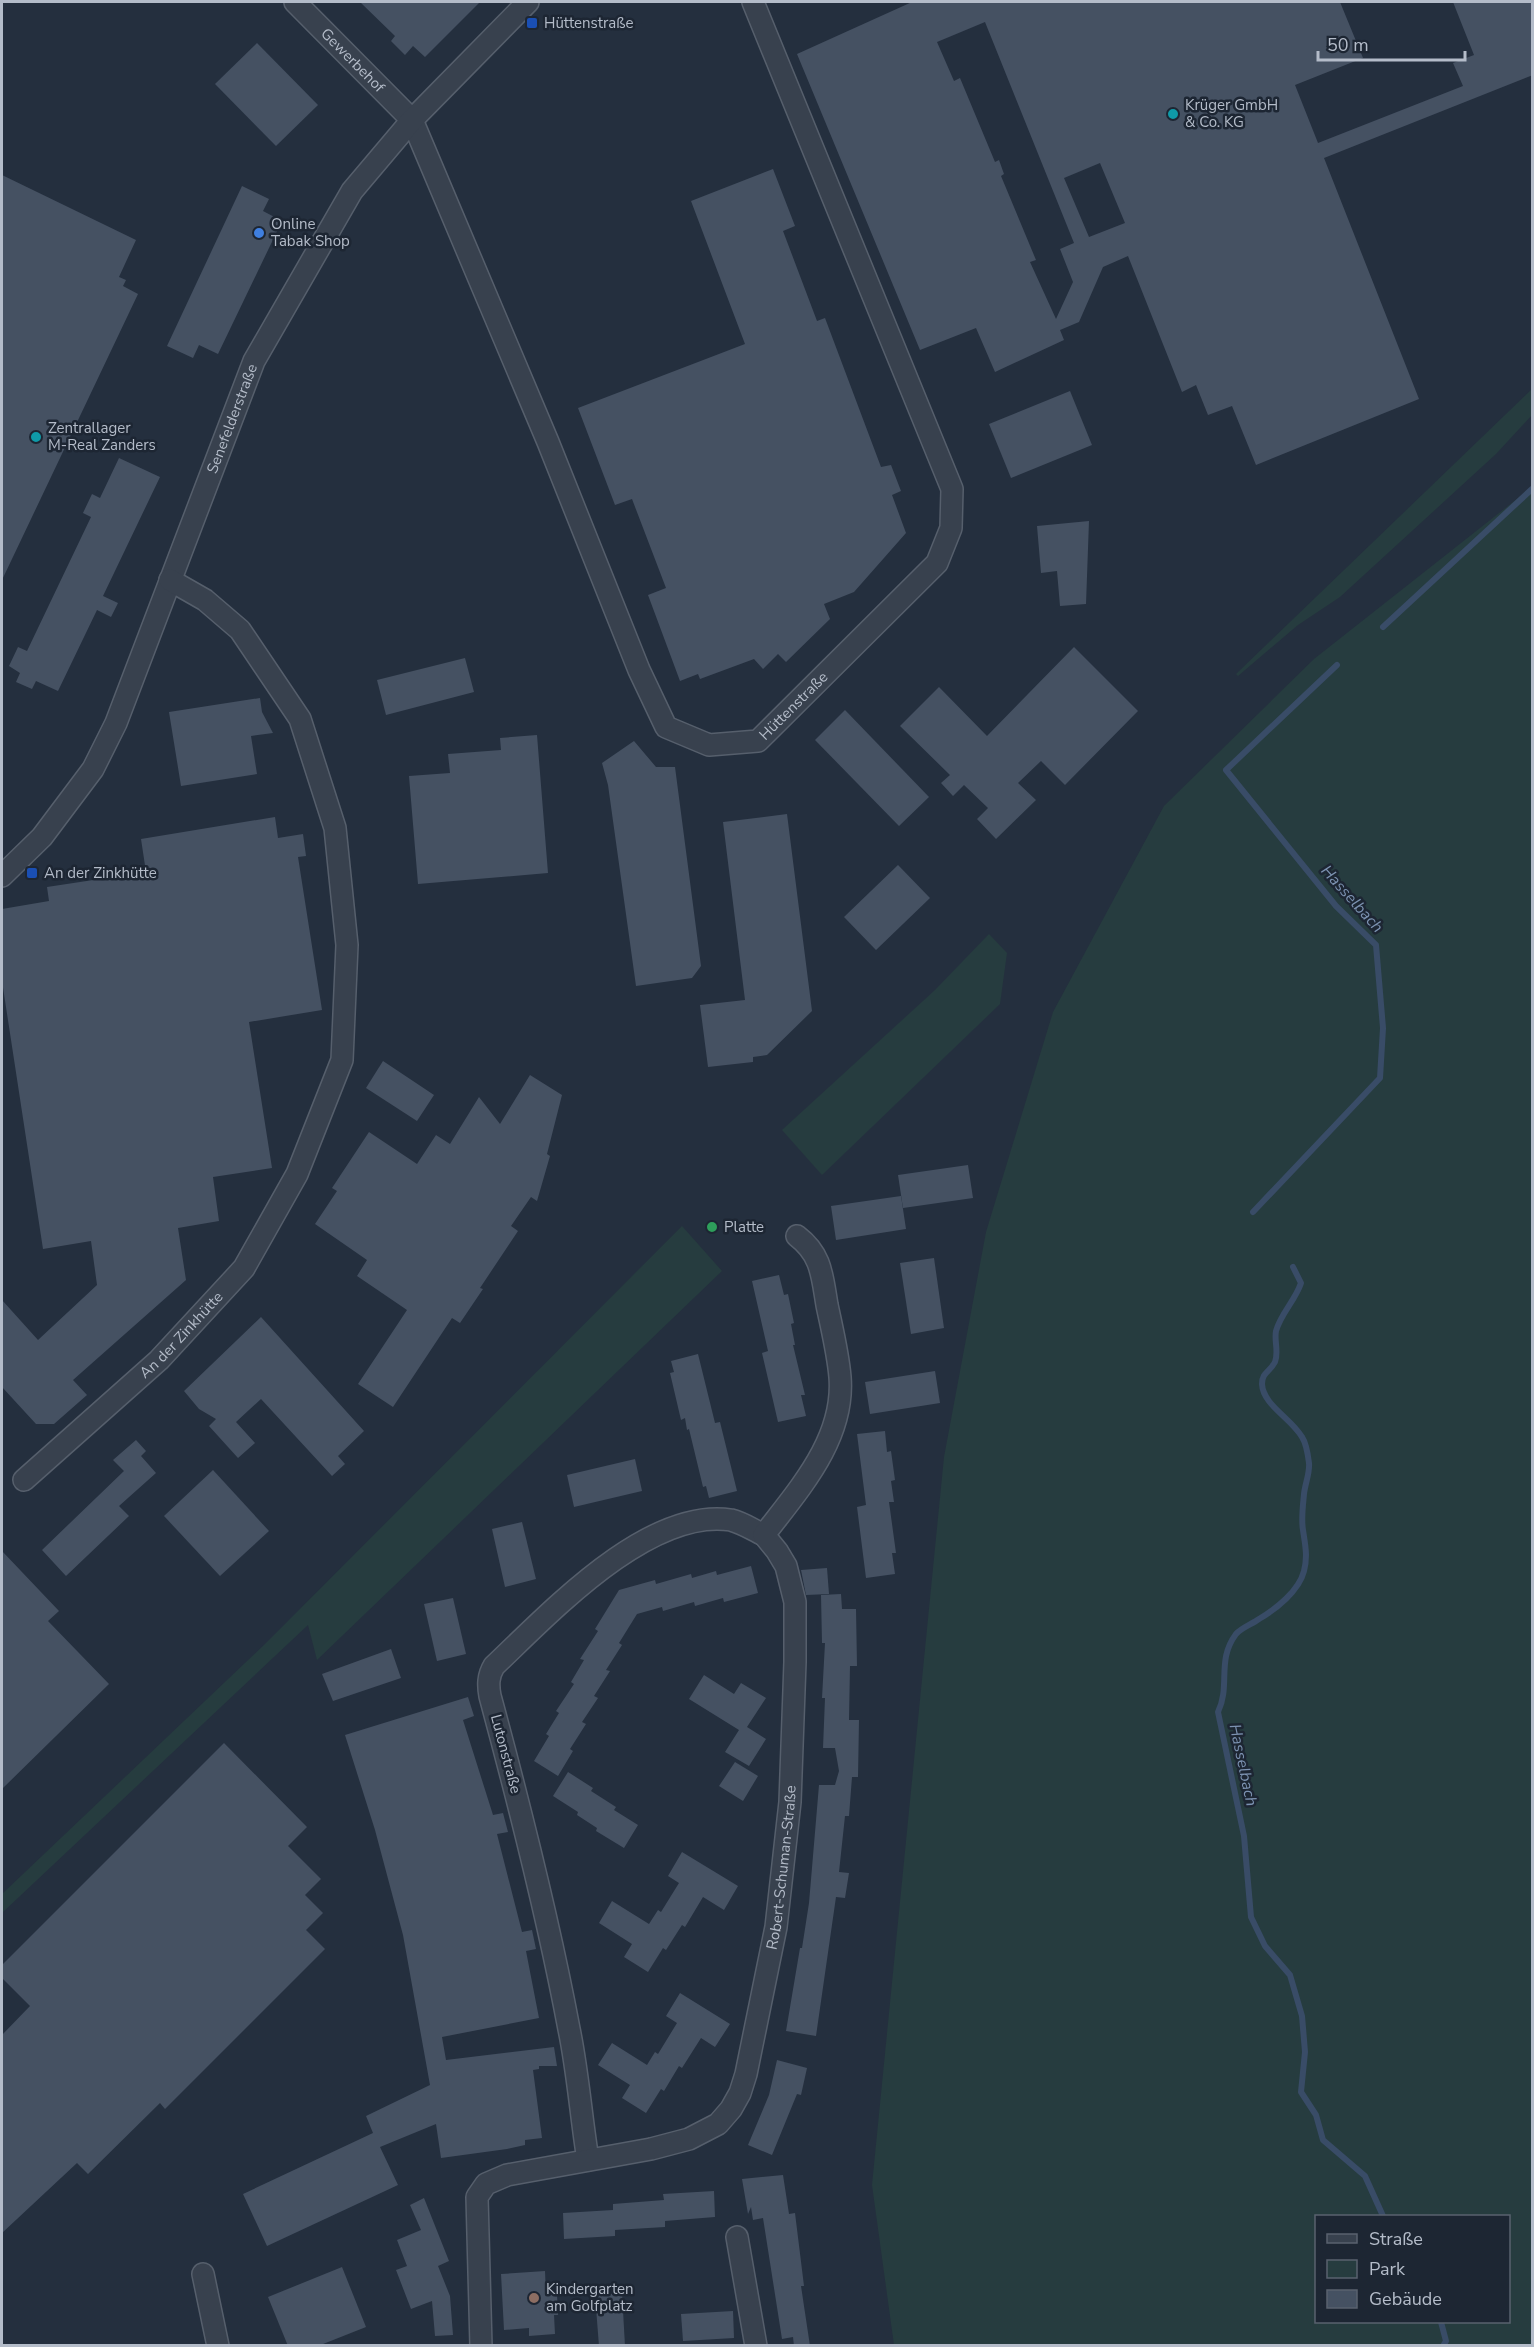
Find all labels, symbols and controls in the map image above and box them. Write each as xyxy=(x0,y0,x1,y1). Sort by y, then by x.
place label: Hüttenstraße xyxy=(544,13,633,33)
marker: Hüttenstraße xyxy=(525,16,539,30)
street label: Gewerbehof xyxy=(316,24,390,98)
scale bar xyxy=(1318,24,1465,62)
text: 50 m xyxy=(1327,33,1369,57)
place label: Krüger GmbH & Co. KG xyxy=(1185,95,1278,132)
marker: Krüger GmbH & Co. KG xyxy=(1166,107,1180,121)
place label: Online Tabak Shop xyxy=(271,214,350,251)
marker: Online Tabak Shop xyxy=(252,226,266,240)
street label: Senefelderstraße xyxy=(202,361,262,476)
place label: Zentrallager M-Real Zanders xyxy=(48,418,156,455)
marker: Zentrallager M-Real Zanders xyxy=(29,430,43,444)
street label: Hüttenstraße xyxy=(755,667,832,744)
water label: Hasselbach xyxy=(1316,861,1388,937)
place label: An der Zinkhütte xyxy=(44,863,157,883)
marker: An der Zinkhütte xyxy=(25,866,39,880)
place label: Platte xyxy=(724,1217,764,1237)
marker: Platte xyxy=(705,1220,719,1234)
street label: An der Zinkhütte xyxy=(135,1287,227,1383)
street label: Lutonstraße xyxy=(486,1712,526,1796)
water label: Hasselbach xyxy=(1224,1722,1262,1808)
street label: Robert-Schuman-Straße xyxy=(762,1785,801,1951)
legend xyxy=(1315,2215,1510,2323)
text: Straße xyxy=(1369,2227,1423,2251)
text: Park xyxy=(1369,2257,1406,2281)
place label: Kindergarten am Golfplatz xyxy=(546,2279,634,2316)
text: Gebäude xyxy=(1369,2287,1442,2311)
marker: Kindergarten am Golfplatz xyxy=(527,2291,541,2305)

